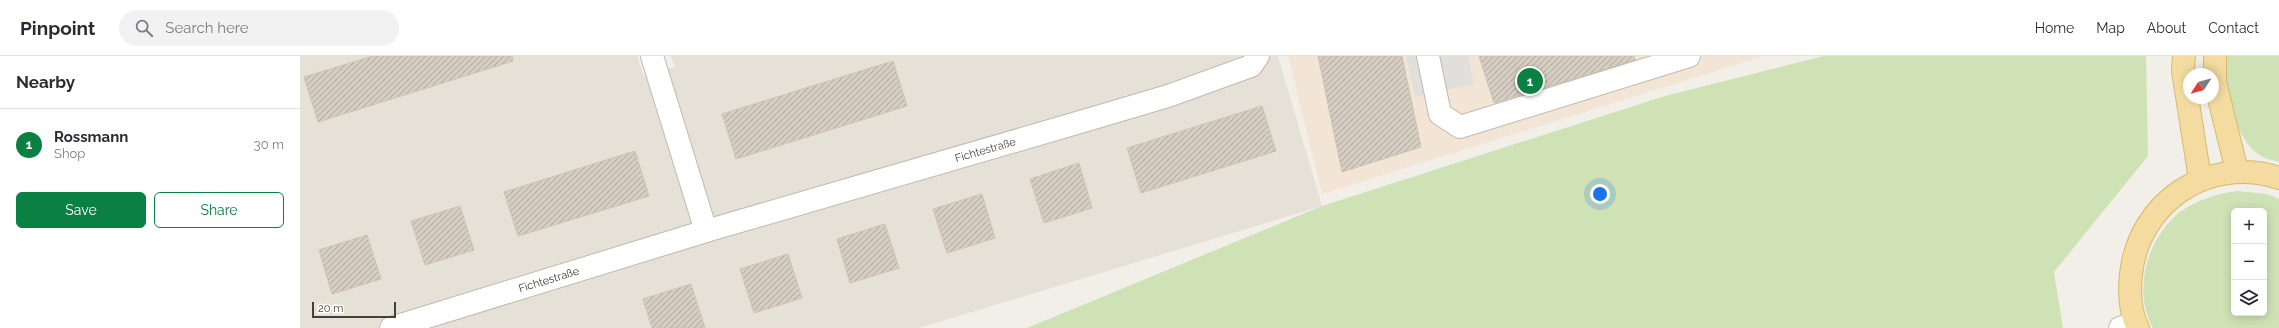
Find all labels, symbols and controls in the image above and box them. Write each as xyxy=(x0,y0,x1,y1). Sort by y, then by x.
search box xyxy=(119,10,399,46)
text: Pinpoint xyxy=(20,17,95,39)
icon: search xyxy=(133,17,155,39)
text: Search here xyxy=(165,19,249,37)
text: Home xyxy=(2035,20,2074,36)
text: Map xyxy=(2096,20,2125,36)
text: About xyxy=(2147,20,2186,36)
text: Contact xyxy=(2208,20,2259,36)
pin: 1 xyxy=(1517,66,1543,96)
north arrow xyxy=(2183,68,2219,104)
text: Nearby xyxy=(16,72,75,92)
text: Rossmann xyxy=(54,128,128,146)
street label: Fichtestraße xyxy=(953,134,1018,165)
text: 1 xyxy=(26,137,32,152)
text: 30 m xyxy=(254,137,284,152)
text: Shop xyxy=(54,146,85,161)
your location xyxy=(1590,184,1610,204)
button: Save xyxy=(16,192,146,228)
button: Share xyxy=(154,192,284,228)
map controls xyxy=(2231,208,2267,316)
button: + xyxy=(2231,208,2267,244)
button: − xyxy=(2231,244,2267,280)
street label: Fichtestraße xyxy=(517,264,581,295)
button: layers xyxy=(2231,280,2267,316)
scale bar xyxy=(312,300,396,319)
text: 20 m xyxy=(318,302,343,315)

